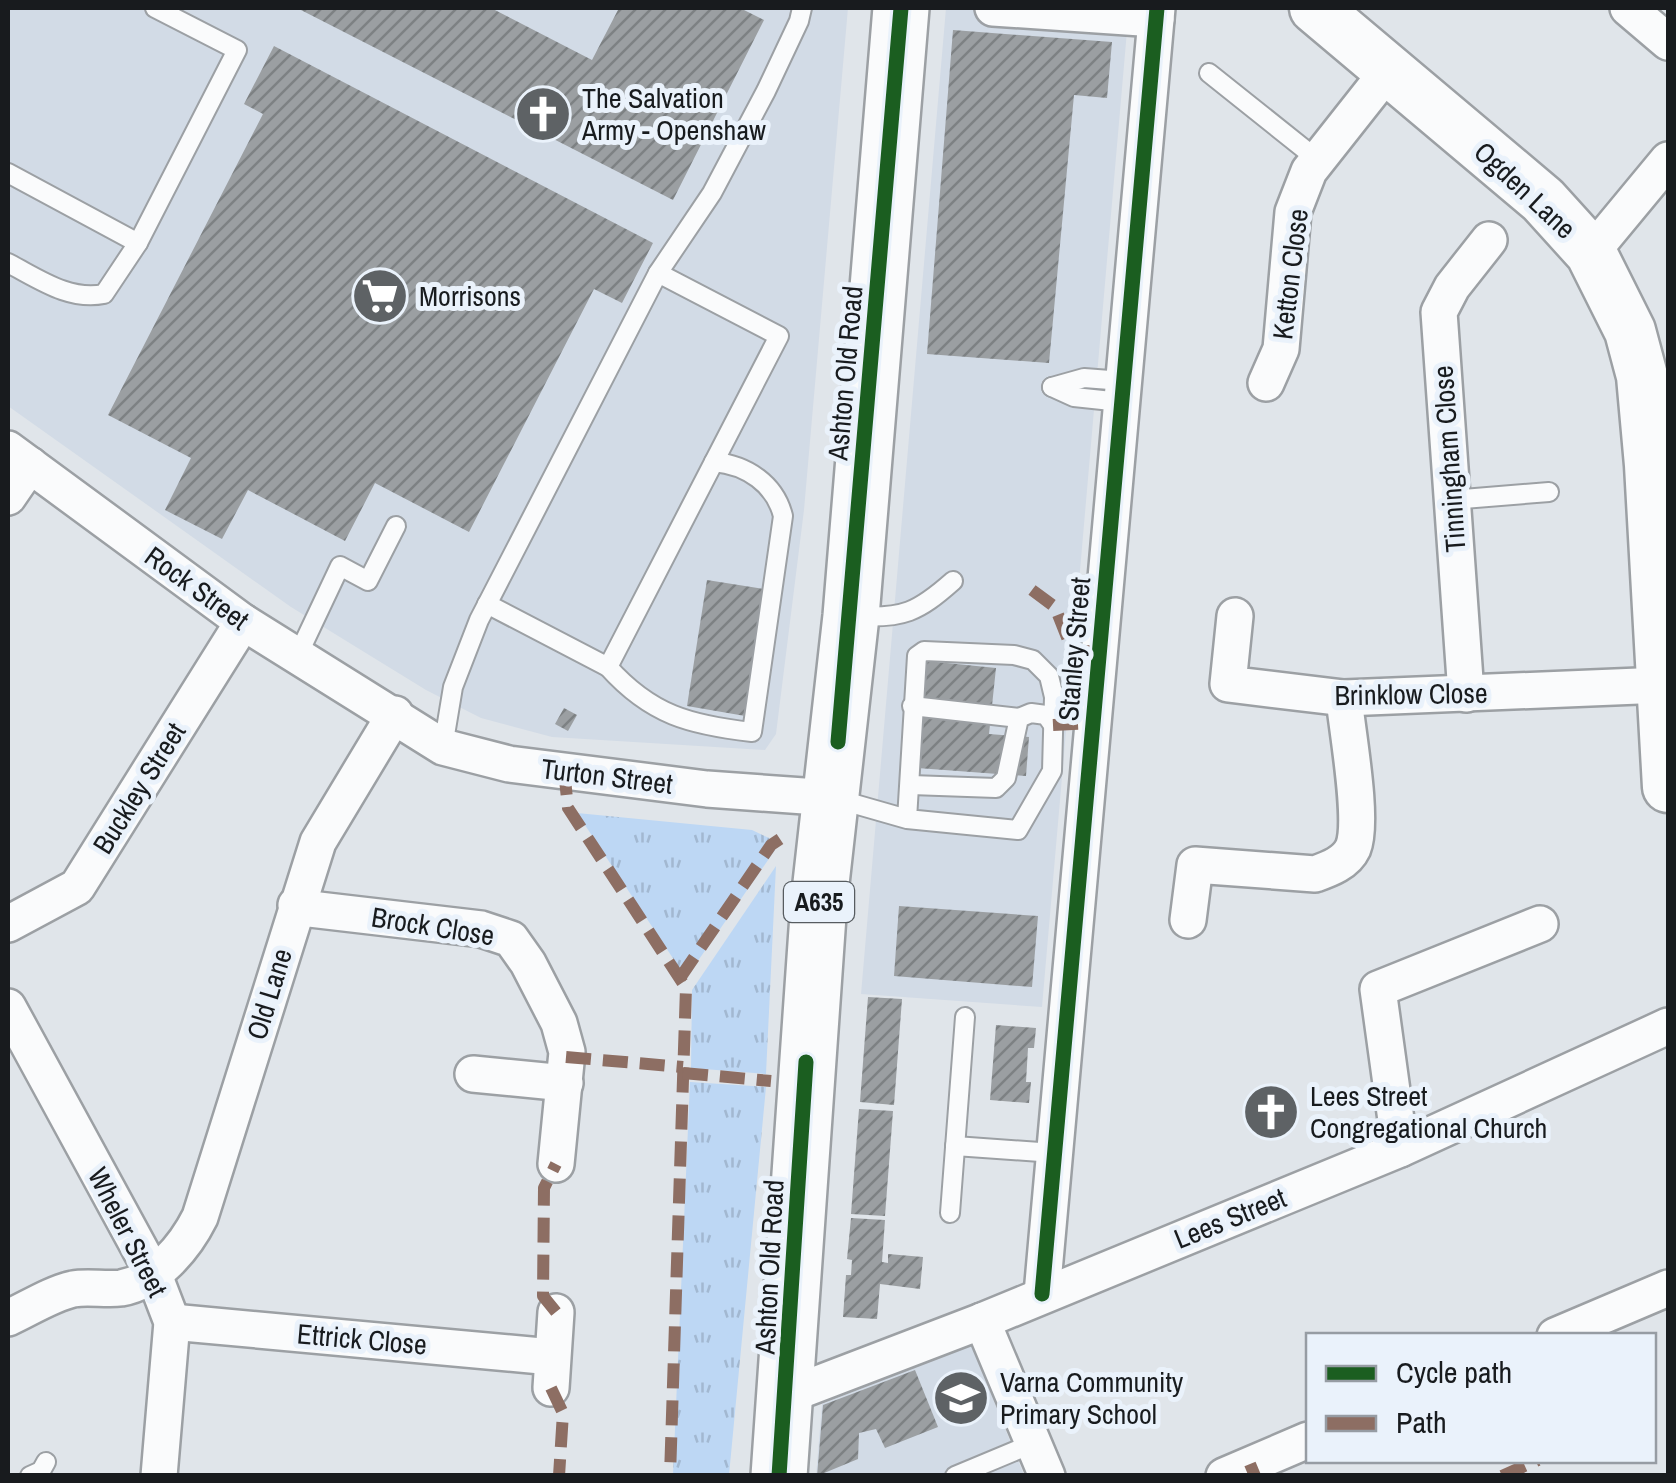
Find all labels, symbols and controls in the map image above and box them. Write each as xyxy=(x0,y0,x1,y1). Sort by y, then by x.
place label: The Salvation Army - Openshaw xyxy=(581,79,766,149)
church icon: The Salvation Army - Openshaw xyxy=(513,84,573,144)
street label: Ogden Lane xyxy=(1466,133,1584,247)
street label: Ketton Close xyxy=(1263,206,1317,342)
supermarket icon: Morrisons xyxy=(350,266,410,326)
place label: Morrisons xyxy=(419,277,521,315)
street label: Ashton Old Road xyxy=(818,284,872,463)
street label: Tinningham Close xyxy=(1424,364,1474,554)
street label: Rock Street xyxy=(137,537,257,639)
street label: Stanley Street xyxy=(1049,576,1099,722)
street label: Brinklow Close xyxy=(1334,674,1488,714)
street label: Buckley Street xyxy=(84,715,194,861)
street label: Turton Street xyxy=(539,749,675,803)
road number: A635 xyxy=(784,882,854,922)
street label: Brock Close xyxy=(369,898,497,954)
street label: Old Lane xyxy=(237,944,301,1044)
place label: Lees Street Congregational Church xyxy=(1310,1077,1547,1147)
church icon: Lees Street Congregational Church xyxy=(1241,1082,1301,1142)
street label: Wheler Street xyxy=(79,1161,177,1303)
street label: Lees Street xyxy=(1168,1178,1292,1258)
street label: Ashton Old Road xyxy=(745,1179,793,1356)
street label: Ettrick Close xyxy=(296,1314,428,1364)
legend xyxy=(1306,1333,1656,1463)
text: Cycle path xyxy=(1396,1352,1512,1392)
place label: Varna Community Primary School xyxy=(1000,1363,1184,1433)
school or university icon: Varna Community Primary School xyxy=(931,1368,991,1428)
text: Path xyxy=(1396,1402,1447,1442)

